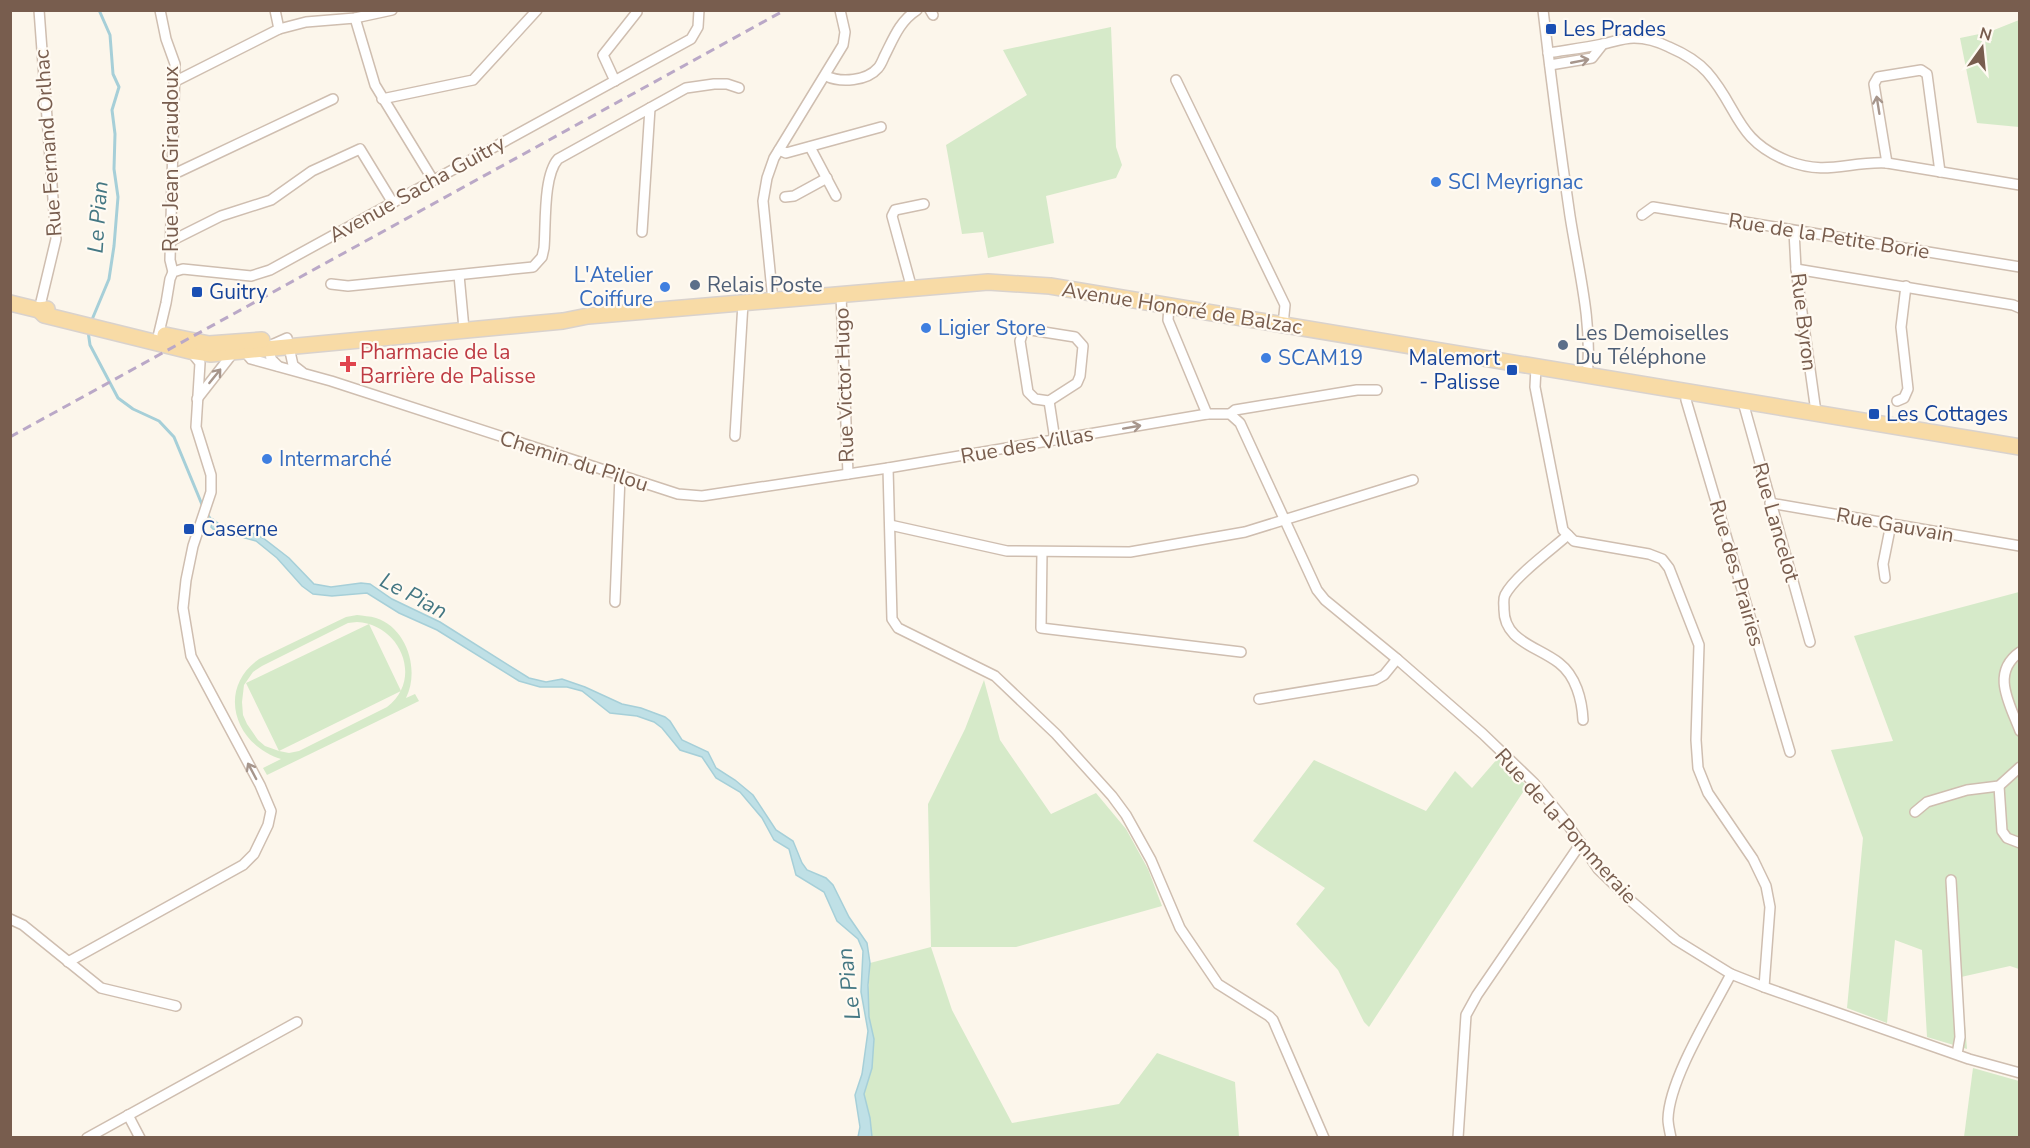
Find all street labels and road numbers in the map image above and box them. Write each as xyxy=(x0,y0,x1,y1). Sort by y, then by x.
street label: Rue Fernand Orlhac xyxy=(27,48,69,237)
street label: Rue Jean Giraudoux xyxy=(157,66,185,252)
street label: Avenue Sacha Guitry xyxy=(324,129,510,249)
street label: Rue de la Petite Borie xyxy=(1726,206,1932,266)
street label: Rue Byron xyxy=(1784,271,1824,373)
street label: Avenue Honoré de Balzac xyxy=(1060,275,1304,341)
street label: Rue Victor Hugo xyxy=(827,307,861,463)
street label: Rue des Villas xyxy=(958,420,1096,470)
street label: Chemin du Pilou xyxy=(496,424,652,498)
street label: Rue Lancelot xyxy=(1746,459,1807,585)
street label: Rue des Prairies xyxy=(1703,496,1771,650)
street label: Rue Gauvain xyxy=(1834,501,1956,549)
street label: Rue de la Pommeraie xyxy=(1489,742,1643,910)

